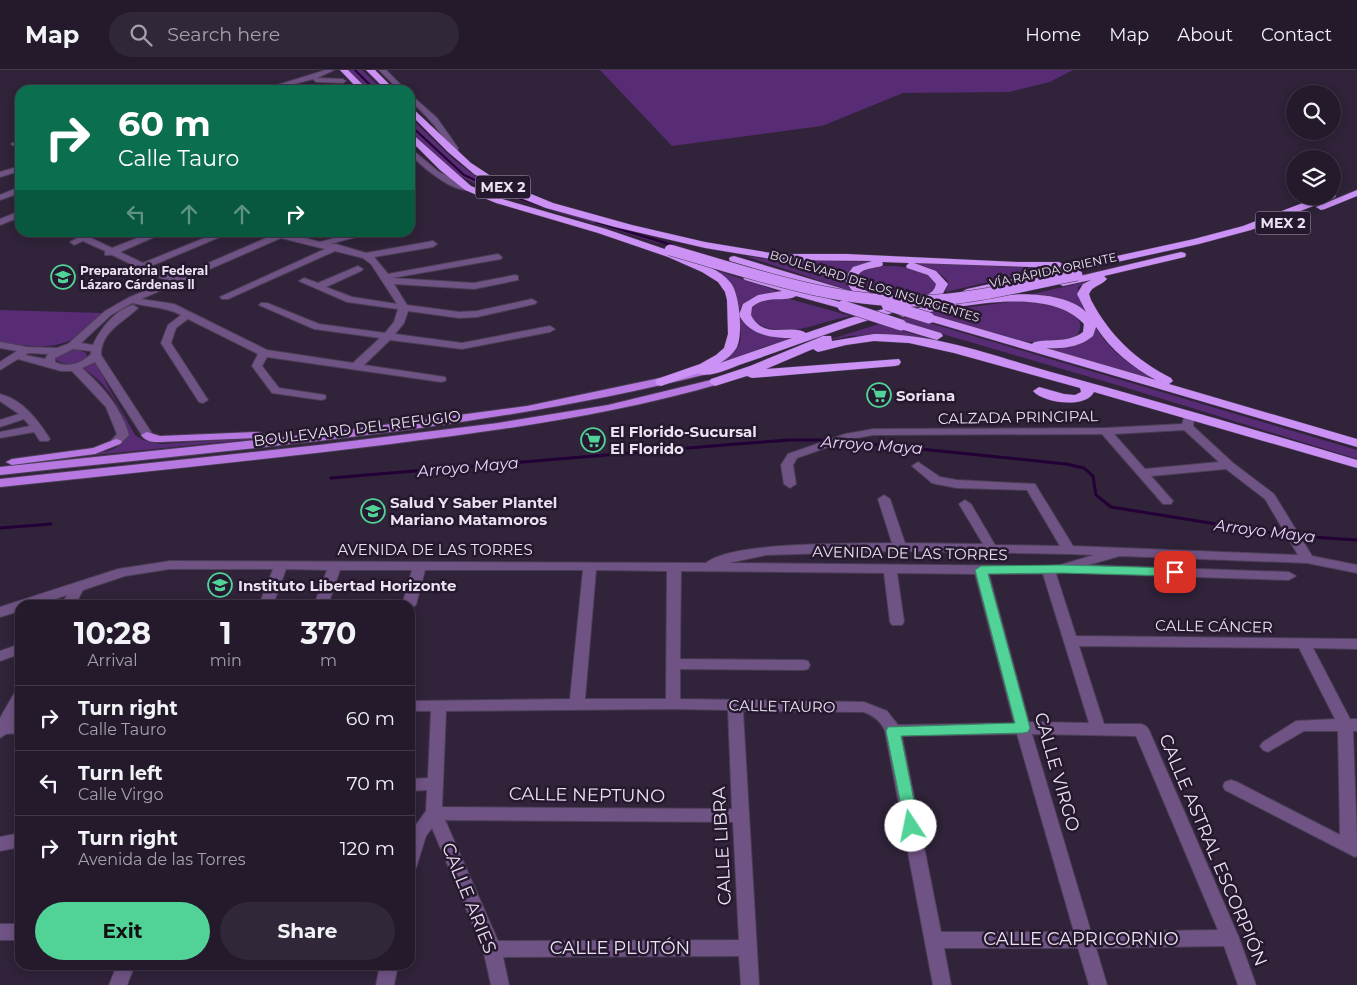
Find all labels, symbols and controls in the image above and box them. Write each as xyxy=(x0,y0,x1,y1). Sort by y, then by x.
search box xyxy=(109,12,459,57)
text: Map xyxy=(25,20,79,49)
icon: search xyxy=(127,21,155,49)
text: Search here xyxy=(167,23,280,46)
text: Home xyxy=(1025,24,1081,46)
text: Map xyxy=(1109,24,1149,46)
text: About xyxy=(1177,24,1233,46)
text: Contact xyxy=(1261,24,1332,46)
map controls xyxy=(1286,85,1341,205)
button: search xyxy=(1286,85,1341,140)
text: 60 m xyxy=(118,102,211,145)
icon: right xyxy=(35,105,100,170)
text: Calle Tauro xyxy=(118,145,239,172)
button: layers xyxy=(1286,150,1341,205)
road number: MEX 2 xyxy=(476,175,530,198)
icon: left xyxy=(122,200,150,228)
icon: ahead xyxy=(175,200,203,228)
icon: ahead xyxy=(228,200,256,228)
icon: right xyxy=(281,200,309,228)
road number: MEX 2 xyxy=(1256,212,1310,234)
street label: BOULEVARD DE LOS INSURGENTES xyxy=(768,247,982,325)
street label: VÍA RÁPIDA ORIENTE xyxy=(988,249,1118,291)
place label: Preparatoria Federal Lázaro Cárdenas ll xyxy=(80,263,208,292)
school or university icon: Preparatoria Federal Lázaro Cárdenas ll xyxy=(50,264,76,290)
supermarket icon: Soriana xyxy=(866,382,892,408)
place label: Soriana xyxy=(896,386,955,405)
street label: BOULEVARD DEL REFUGIO xyxy=(252,406,462,450)
street label: CALZADA PRINCIPAL xyxy=(938,406,1099,428)
place label: El Florido-Sucursal El Florido xyxy=(610,422,757,458)
supermarket icon: El Florido-Sucursal El Florido xyxy=(580,427,606,453)
water label: Arroyo Maya xyxy=(820,432,924,458)
water label: Arroyo Maya xyxy=(415,453,520,481)
place label: Salud Y Saber Plantel Mariano Matamoros xyxy=(390,493,557,529)
school or university icon: Salud Y Saber Plantel Mariano Matamoros xyxy=(360,498,386,524)
water label: Arroyo Maya xyxy=(1212,515,1317,547)
street label: AVENIDA DE LAS TORRES xyxy=(337,540,533,559)
street label: AVENIDA DE LAS TORRES xyxy=(812,542,1008,564)
pin xyxy=(1154,551,1196,593)
icon: arrive xyxy=(1161,558,1189,586)
school or university icon: Instituto Libertad Horizonte xyxy=(207,572,233,598)
place label: Instituto Libertad Horizonte xyxy=(238,576,457,595)
text: 10:28 xyxy=(74,615,151,652)
text: 1 xyxy=(220,615,232,652)
text: 370 xyxy=(300,615,356,652)
street label: CALLE CÁNCER xyxy=(1155,615,1273,637)
text: Arrival xyxy=(87,651,138,670)
text: min xyxy=(210,651,242,670)
text: m xyxy=(320,651,337,670)
street label: CALLE TAURO xyxy=(728,696,836,716)
text: Turn right xyxy=(78,697,178,720)
icon: right xyxy=(35,704,63,732)
text: 60 m xyxy=(346,707,395,730)
street label: CALLE VIRGO xyxy=(1029,710,1085,834)
text: Calle Tauro xyxy=(78,720,166,739)
street label: CALLE ASTRAL ESCORPIÓN xyxy=(1154,731,1272,969)
text: Turn left xyxy=(78,762,163,785)
icon: left xyxy=(35,769,63,797)
text: 70 m xyxy=(346,772,395,795)
street label: CALLE NEPTUNO xyxy=(509,783,665,807)
text: Calle Virgo xyxy=(78,785,164,804)
street label: CALLE LIBRA xyxy=(708,786,736,906)
position arrow xyxy=(884,799,936,851)
text: Turn right xyxy=(78,827,178,850)
icon: right xyxy=(35,834,63,862)
text: 120 m xyxy=(340,837,395,860)
street label: CALLE ARIES xyxy=(437,839,501,957)
text: Avenida de las Torres xyxy=(78,850,246,869)
button: Exit xyxy=(35,902,210,960)
button: Share xyxy=(220,902,395,960)
street label: CALLE CAPRICORNIO xyxy=(983,928,1179,950)
street label: CALLE PLUTÓN xyxy=(550,937,690,959)

